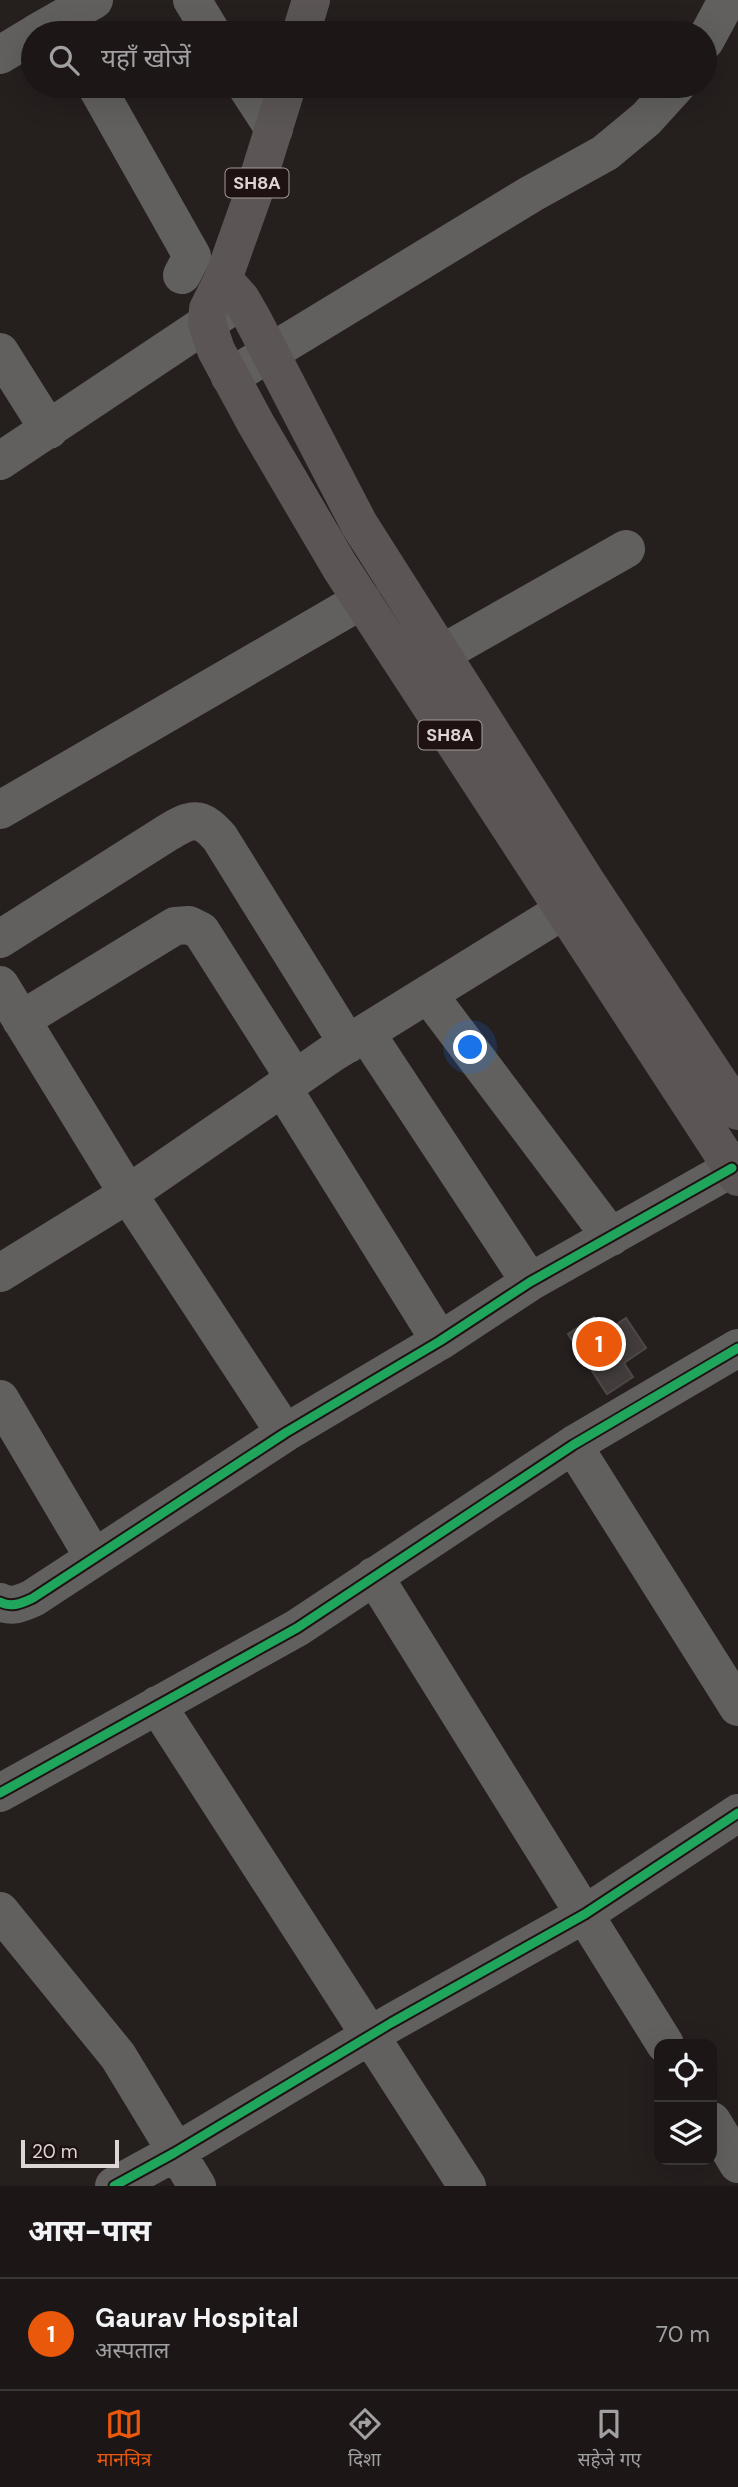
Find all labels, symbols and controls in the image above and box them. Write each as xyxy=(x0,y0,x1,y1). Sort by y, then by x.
search box xyxy=(21,21,717,98)
icon: search xyxy=(45,41,83,79)
text: यहाँ खोजें xyxy=(101,41,191,75)
road number: SH8A xyxy=(226,168,288,198)
road number: SH8A xyxy=(419,720,482,750)
your location xyxy=(453,1030,487,1064)
pin: 1 xyxy=(576,1318,622,1370)
map controls xyxy=(654,2039,717,2165)
button: locate xyxy=(654,2039,717,2102)
button: layers xyxy=(654,2102,717,2165)
scale bar xyxy=(21,2137,119,2169)
text: 20 m xyxy=(32,2139,78,2164)
text: आस-पास xyxy=(28,2211,151,2250)
text: Gaurav Hospital xyxy=(95,2301,299,2335)
text: 1 xyxy=(47,2319,55,2349)
text: 70 m xyxy=(656,2319,710,2349)
text: अस्पताल xyxy=(95,2335,169,2365)
tab: मानचित्र xyxy=(97,2405,151,2474)
tab: दिशा xyxy=(346,2405,384,2474)
tab: सहेजे गए xyxy=(578,2405,641,2474)

